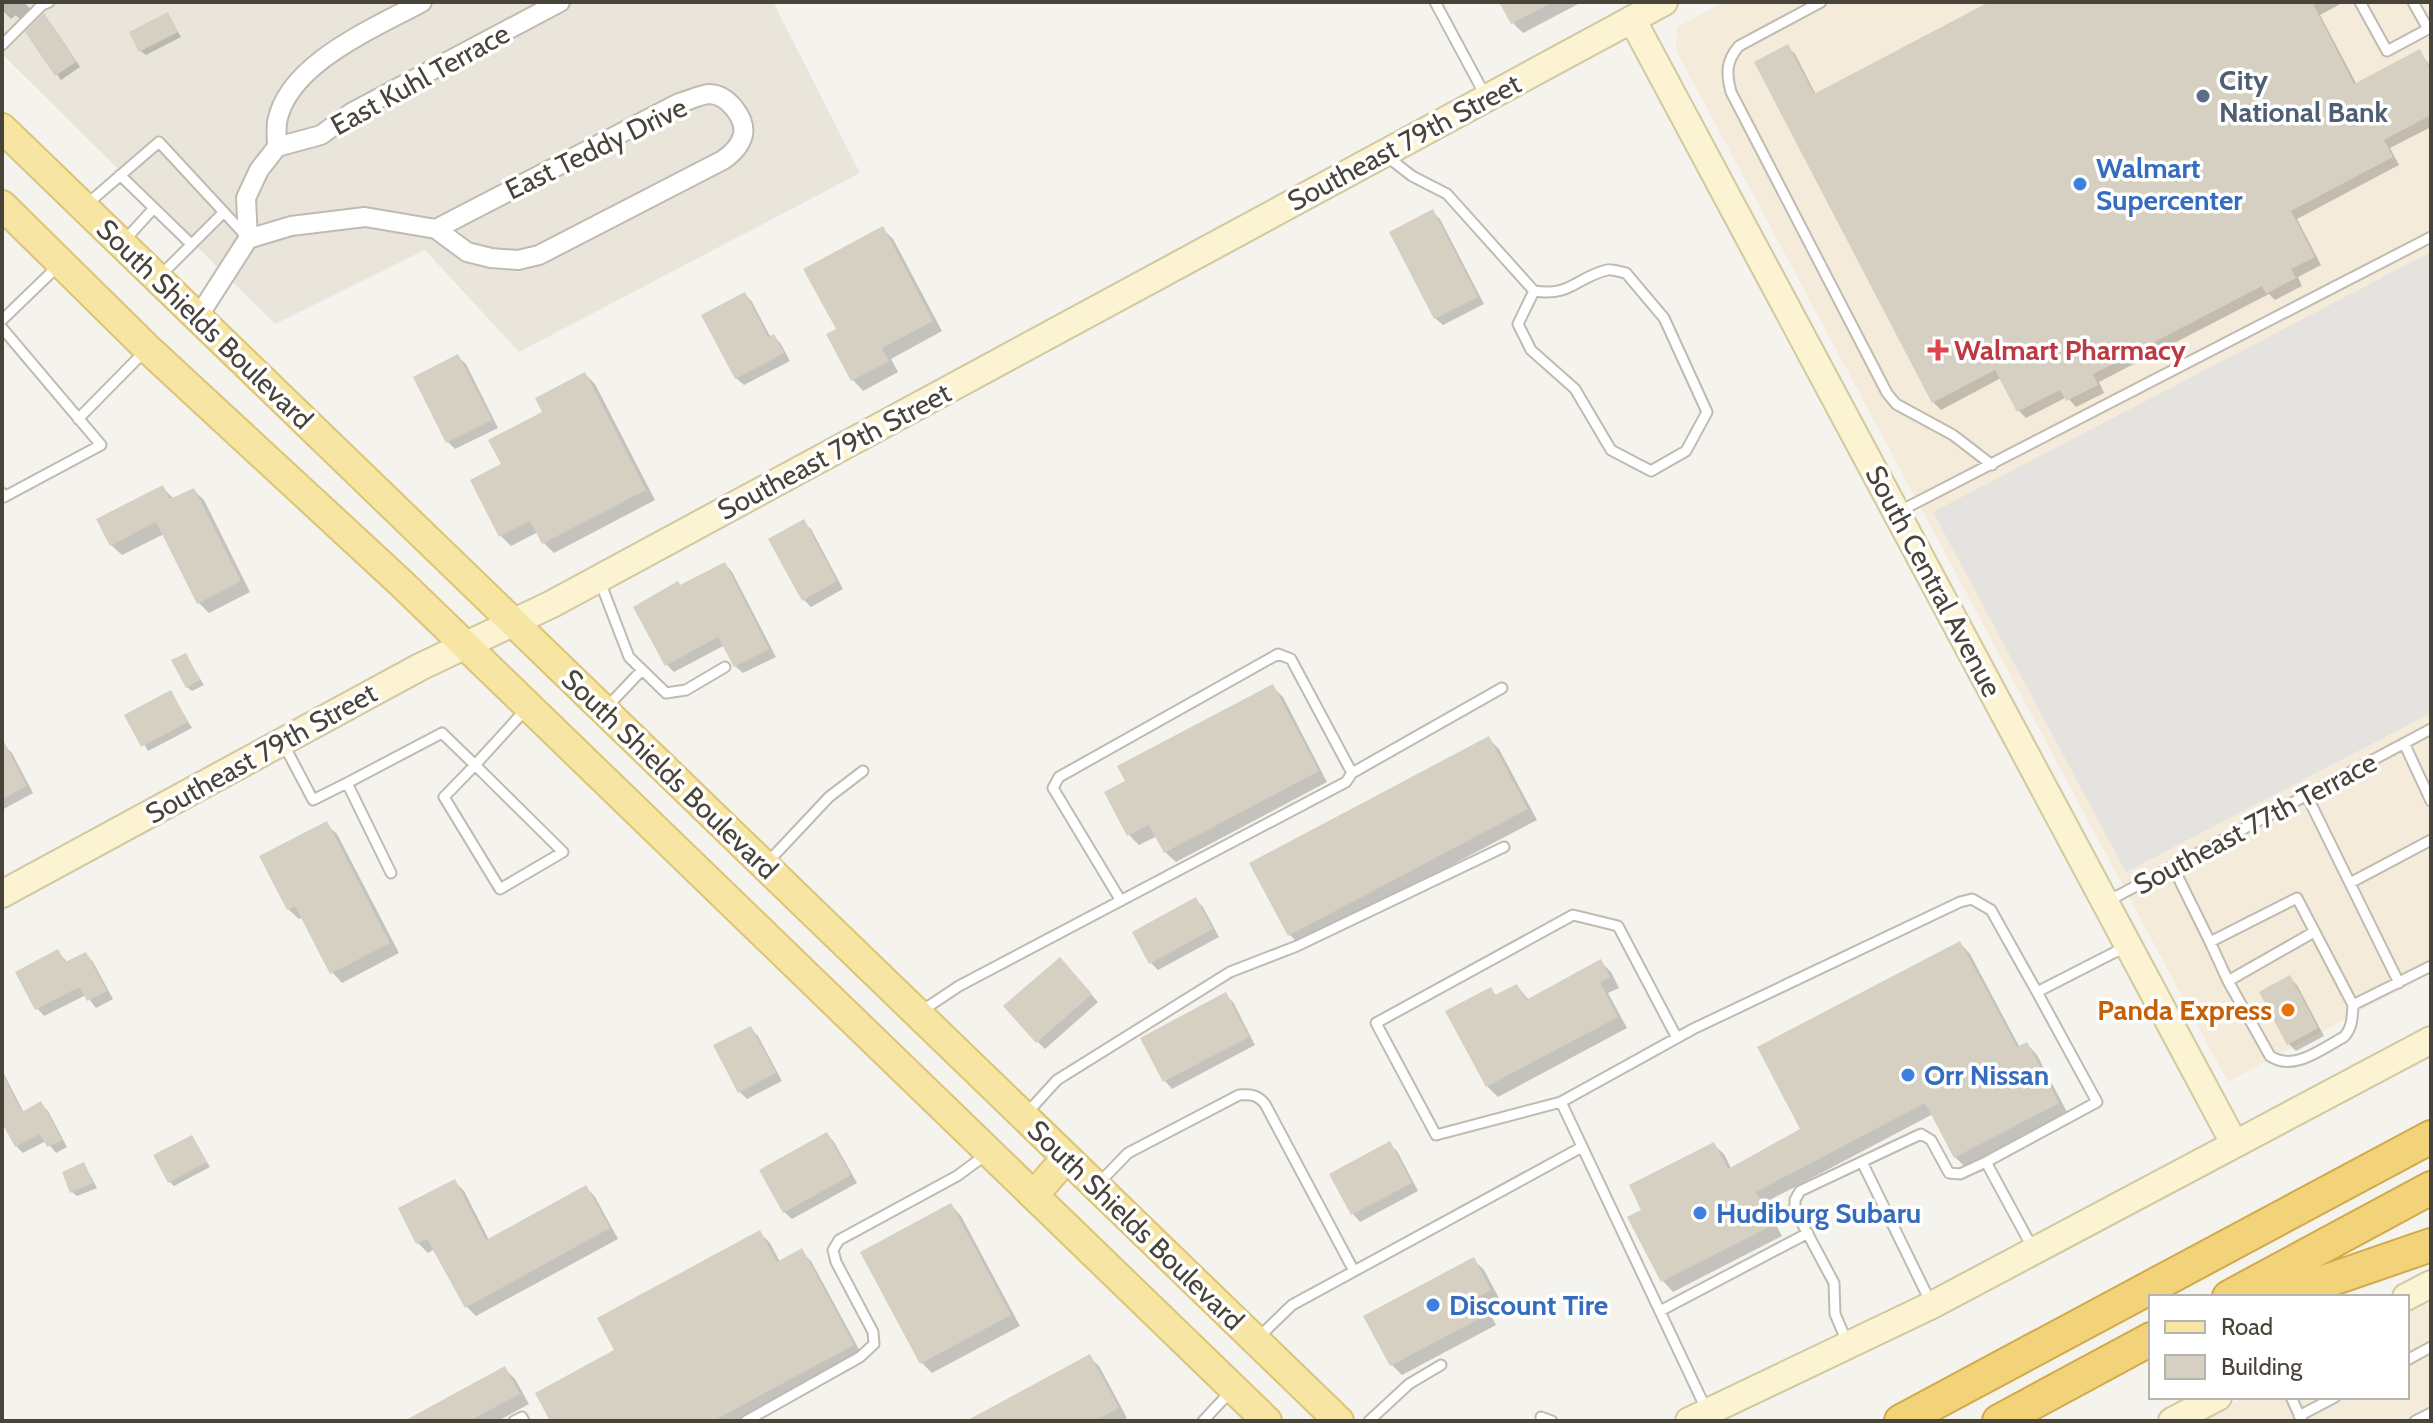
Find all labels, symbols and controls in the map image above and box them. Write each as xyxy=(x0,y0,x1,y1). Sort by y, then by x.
street label: East Kuhl Terrace xyxy=(325,16,515,142)
place label: City National Bank xyxy=(2219,63,2389,129)
street label: Southeast 79th Street xyxy=(1282,66,1526,218)
marker: City National Bank xyxy=(2194,87,2212,105)
street label: East Teddy Drive xyxy=(500,89,692,207)
place label: Walmart Supercenter xyxy=(2096,151,2243,217)
marker: Walmart Supercenter xyxy=(2071,175,2089,193)
street label: South Shields Boulevard xyxy=(90,212,320,436)
place label: Walmart Pharmacy xyxy=(1954,333,2186,367)
marker: Walmart Pharmacy xyxy=(1929,341,1947,359)
street label: Southeast 79th Street xyxy=(712,375,956,527)
street label: South Central Avenue xyxy=(1859,459,2009,703)
street label: South Shields Boulevard xyxy=(555,662,785,886)
street label: Southeast 79th Street xyxy=(139,675,383,831)
street label: Southeast 77th Terrace xyxy=(2128,745,2382,901)
place label: Panda Express xyxy=(2097,993,2272,1027)
marker: Panda Express xyxy=(2279,1001,2297,1019)
place label: Orr Nissan xyxy=(1924,1058,2049,1092)
marker: Orr Nissan xyxy=(1899,1066,1917,1084)
street label: South Shields Boulevard xyxy=(1021,1113,1251,1337)
place label: Hudiburg Subaru xyxy=(1716,1196,1921,1230)
marker: Hudiburg Subaru xyxy=(1691,1204,1709,1222)
place label: Discount Tire xyxy=(1449,1288,1608,1322)
legend xyxy=(2149,1295,2409,1399)
marker: Discount Tire xyxy=(1424,1296,1442,1314)
text: Road xyxy=(2221,1312,2273,1341)
text: Building xyxy=(2221,1352,2303,1381)

